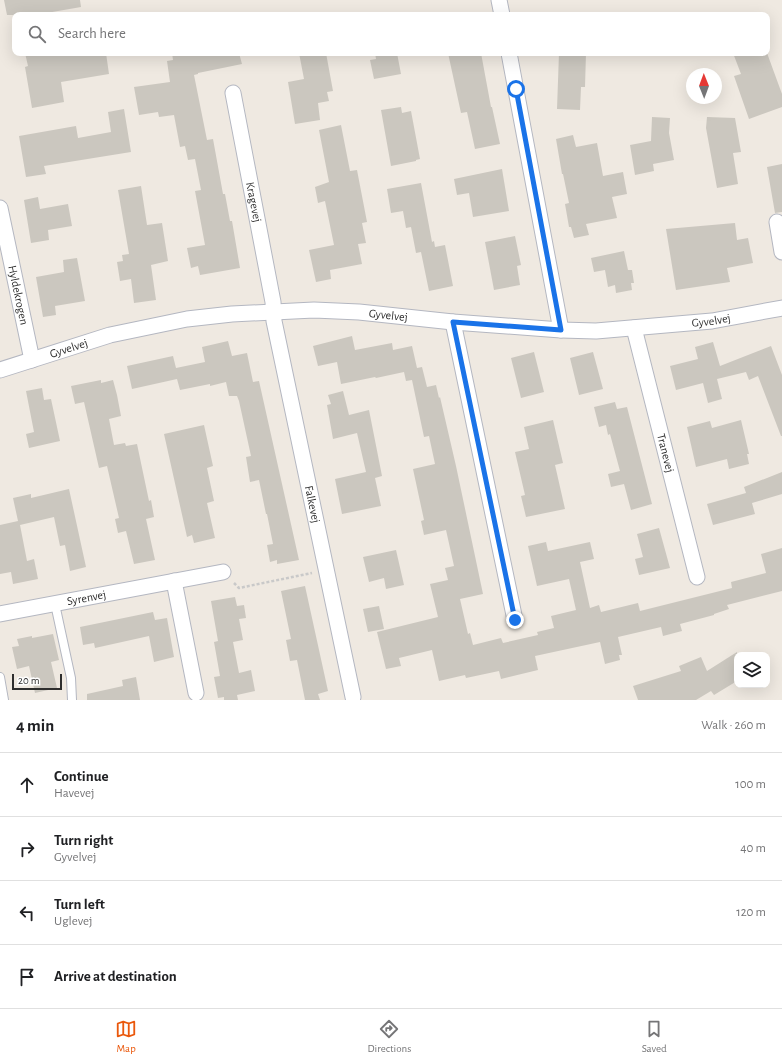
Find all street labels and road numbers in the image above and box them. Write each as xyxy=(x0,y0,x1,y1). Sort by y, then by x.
street label: Kragevej xyxy=(244,181,264,223)
street label: Hyldekrogen xyxy=(6,264,30,326)
street label: Gyvelvej xyxy=(368,307,408,324)
street label: Gyvelvej xyxy=(691,312,732,329)
street label: Gyvelvej xyxy=(48,337,89,360)
street label: Tranevej xyxy=(655,432,676,474)
street label: Falkevej xyxy=(303,484,322,524)
street label: Syrenvej xyxy=(66,588,107,607)

